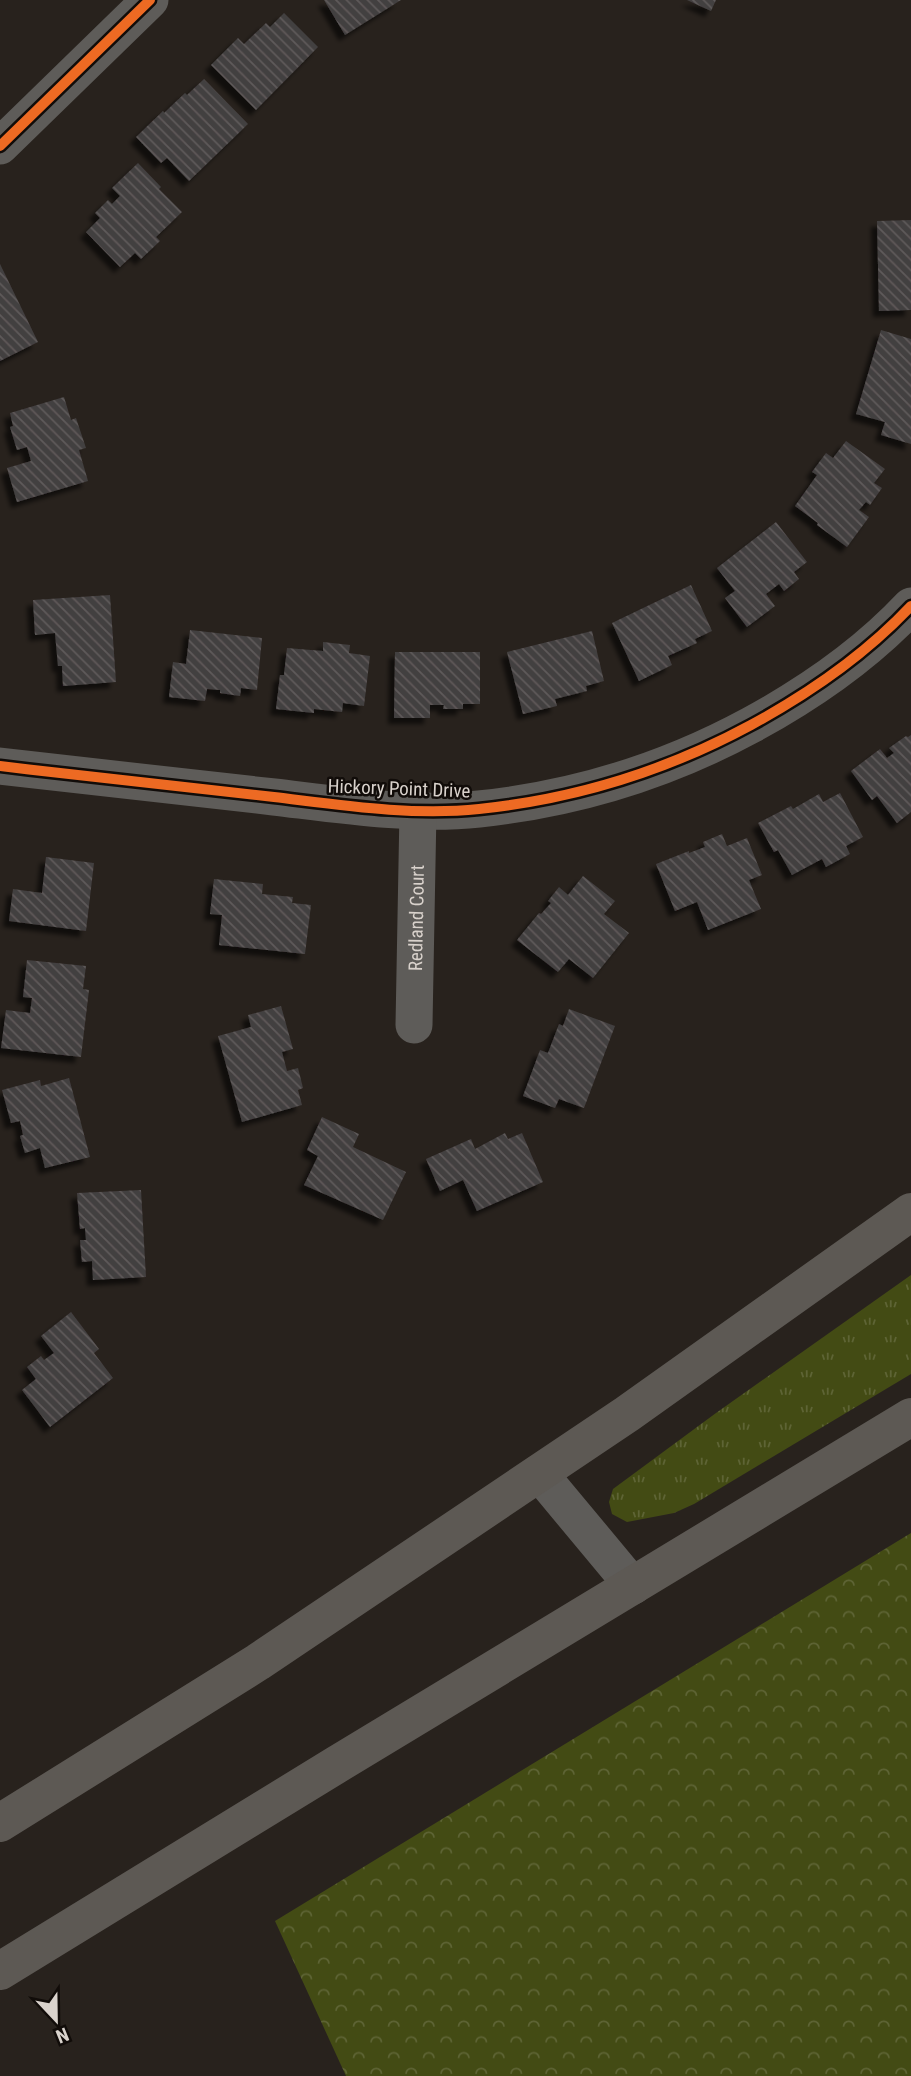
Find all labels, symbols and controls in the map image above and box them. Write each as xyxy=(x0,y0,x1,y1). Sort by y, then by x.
street label: Hickory Point Drive xyxy=(327,775,471,802)
street label: Redland Court xyxy=(404,865,429,971)
north arrow xyxy=(21,1985,91,2055)
text: N xyxy=(52,2022,72,2048)

